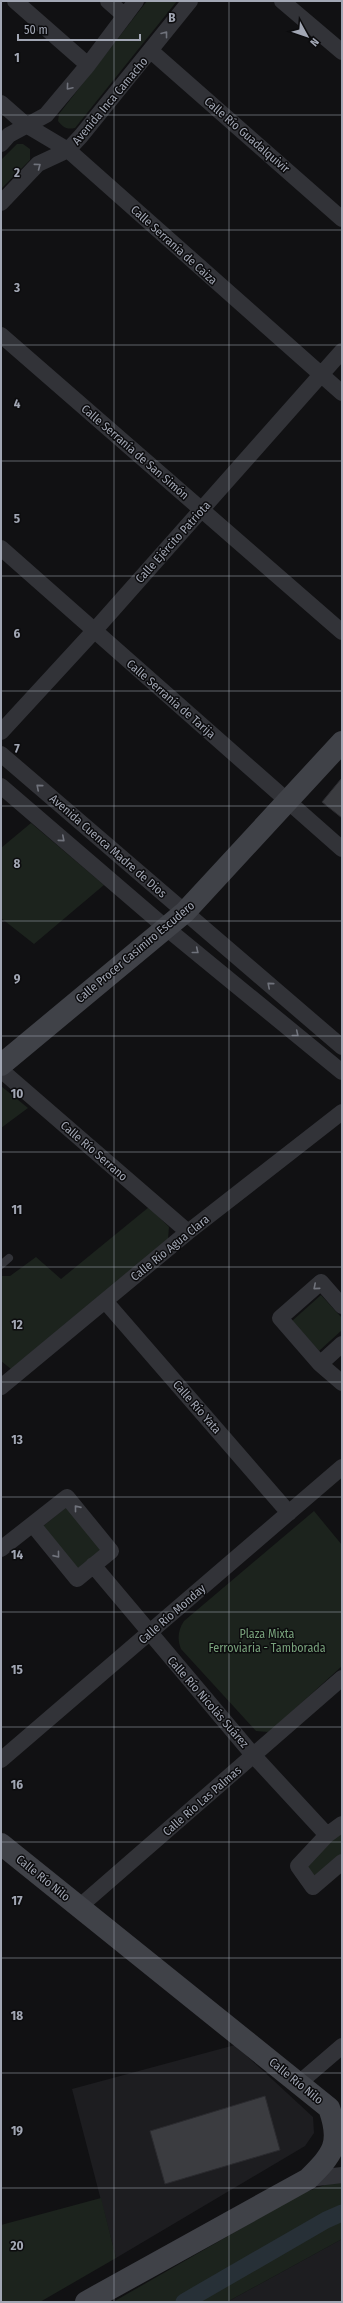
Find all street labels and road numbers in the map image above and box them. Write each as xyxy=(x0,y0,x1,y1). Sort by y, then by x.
street label: Avenida Inca Camacho xyxy=(69,54,151,148)
street label: Calle Río Guadalquivir xyxy=(202,94,293,176)
street label: Calle Serranía de Caiza xyxy=(128,203,220,287)
street label: Calle Serranía de San Simón xyxy=(78,402,192,502)
street label: Calle Ejército Patriota xyxy=(133,498,213,586)
street label: Calle Serranía de Tarija xyxy=(124,657,218,741)
street label: Avenida Cuenca Madre de Dios xyxy=(47,791,169,901)
street label: Calle Procer Casimiro Escudero xyxy=(73,898,197,1006)
street label: Calle Río Serrano xyxy=(58,1118,130,1184)
street label: Calle Río Agua Clara xyxy=(128,1212,212,1284)
street label: Calle Río Yata xyxy=(170,1377,224,1437)
street label: Calle Río Monday xyxy=(136,1581,209,1647)
street label: Calle Río Nicolás Suárez xyxy=(165,1653,252,1751)
street label: Calle Río Las Palmas xyxy=(160,1763,244,1839)
street label: Calle Río Nilo xyxy=(13,1852,73,1904)
street label: Calle Río Nilo xyxy=(266,2055,326,2107)

